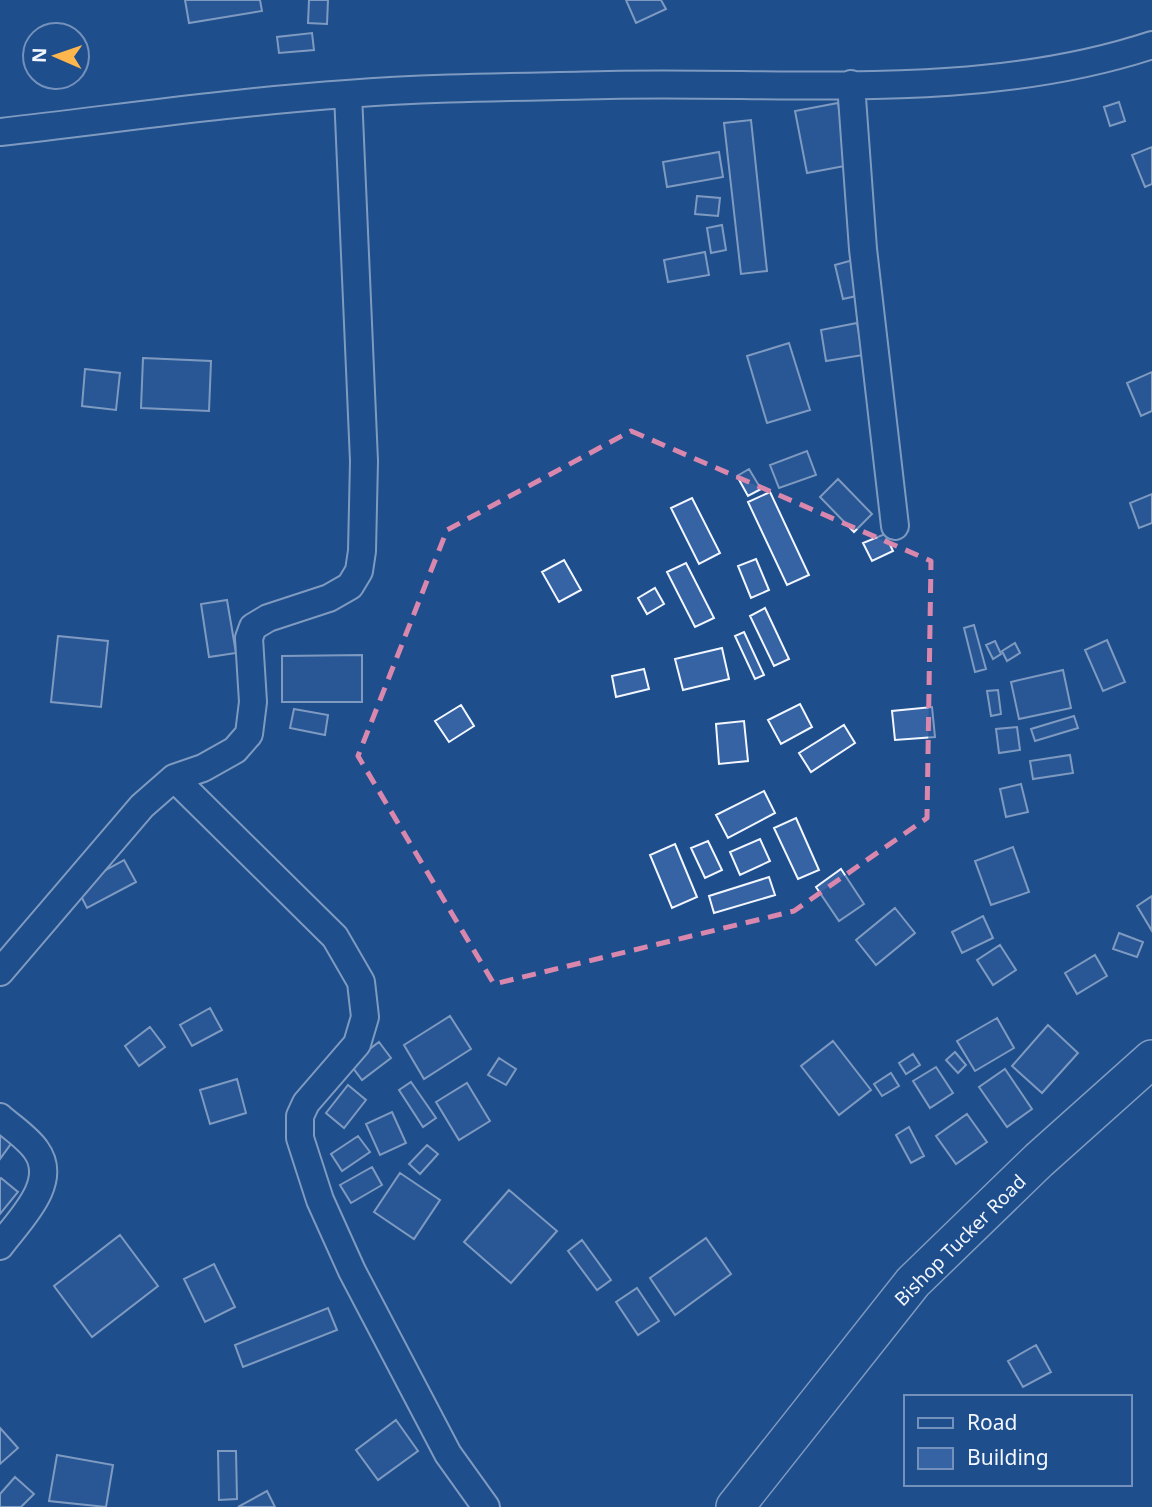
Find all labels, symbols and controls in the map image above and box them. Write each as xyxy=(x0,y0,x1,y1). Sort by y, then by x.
north arrow xyxy=(21,21,91,91)
text: N xyxy=(26,47,52,64)
street label: Bishop Tucker Road xyxy=(889,1169,1031,1311)
legend xyxy=(904,1395,1131,1486)
text: Road xyxy=(967,1408,1017,1436)
text: Building xyxy=(967,1443,1049,1471)

